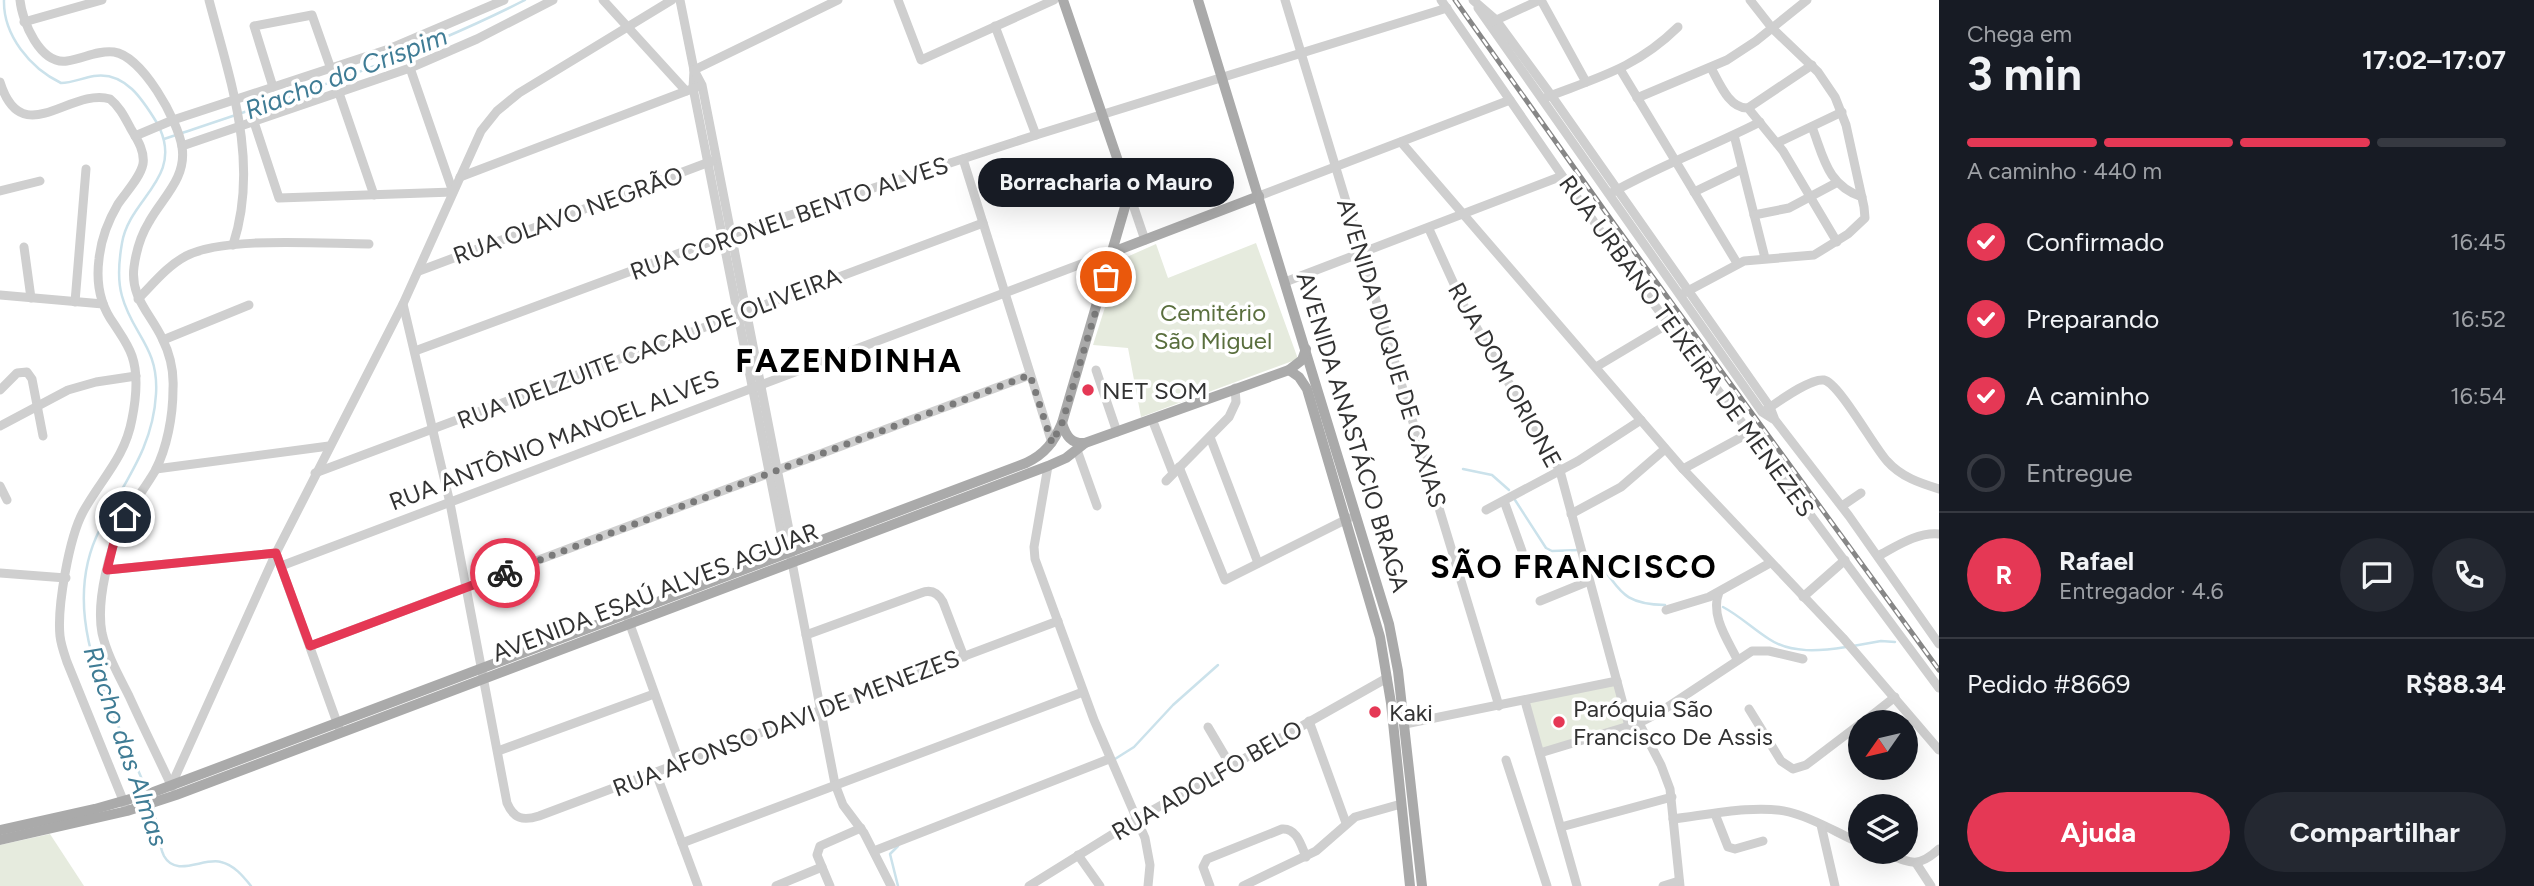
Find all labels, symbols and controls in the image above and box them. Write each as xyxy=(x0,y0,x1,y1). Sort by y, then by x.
water label: Riacho do Crispim xyxy=(240,20,452,126)
text: Chega em xyxy=(1967,20,2072,48)
text: 17:02–17:07 xyxy=(2362,44,2506,76)
text: 3 min xyxy=(1967,46,2082,102)
street label: RUA CORONEL BENTO ALVES xyxy=(626,150,952,286)
text: A caminho · 440 m xyxy=(1967,157,2162,185)
callout: Borracharia o Mauro xyxy=(978,158,1234,207)
street label: RUA OLAVO NEGRÃO xyxy=(449,160,687,270)
text: Borracharia o Mauro xyxy=(999,168,1213,196)
street label: RUA URBANO TEIXEIRA DE MENEZES xyxy=(1553,170,1821,522)
street label: AVENIDA DUQUE DE CAXIAS xyxy=(1331,195,1453,511)
icon: check xyxy=(1967,223,2005,261)
text: Confirmado xyxy=(2026,226,2164,258)
text: 16:45 xyxy=(2450,228,2506,256)
pin xyxy=(1076,247,1136,307)
icon: bag xyxy=(1087,258,1125,296)
street label: RUA IDELZUITE CACAU DE OLIVEIRA xyxy=(453,261,846,435)
street label: AVENIDA ANASTÁCIO BRAGA xyxy=(1290,268,1416,596)
street label: RUA DOM ORIONE xyxy=(1442,277,1568,473)
park label: Cemitério São Miguel xyxy=(1154,298,1272,355)
icon: check xyxy=(1967,300,2005,338)
text: Preparando xyxy=(2026,303,2159,335)
text: 16:52 xyxy=(2452,305,2506,333)
district label: FAZENDINHA xyxy=(735,342,963,380)
street label: RUA ANTÔNIO MANOEL ALVES xyxy=(385,364,723,516)
place label: NET SOM xyxy=(1102,376,1208,405)
icon: check xyxy=(1967,377,2005,415)
text: A caminho xyxy=(2026,380,2150,412)
marker: NET SOM xyxy=(1080,382,1096,398)
text: 16:54 xyxy=(2450,382,2506,410)
text: Entregue xyxy=(2026,457,2133,489)
pin xyxy=(95,487,155,547)
icon: home xyxy=(106,498,144,536)
street label: AVENIDA ESAÚ ALVES AGUIAR xyxy=(488,516,822,668)
courier xyxy=(470,538,540,608)
button: chat xyxy=(2340,538,2414,612)
button: phone xyxy=(2432,538,2506,612)
text: Rafael xyxy=(2059,545,2134,577)
district label: SÃO FRANCISCO xyxy=(1430,548,1718,586)
icon: bike xyxy=(486,554,524,592)
text: R xyxy=(1996,559,2012,591)
text: Entregador · 4.6 xyxy=(2059,577,2224,605)
water label: Riacho das Almas xyxy=(77,642,175,850)
street label: RUA AFONSO DAVI DE MENEZES xyxy=(609,643,963,803)
text: Pedido #8669 xyxy=(1967,668,2130,700)
text: R$88.34 xyxy=(2406,668,2506,700)
place label: Paróquia São Francisco De Assis xyxy=(1573,694,1773,751)
place label: Kaki xyxy=(1389,698,1433,727)
marker: Kaki xyxy=(1367,704,1383,720)
north arrow xyxy=(1848,710,1918,780)
map controls xyxy=(1848,710,1918,864)
street label: RUA ADOLFO BELO xyxy=(1107,714,1307,846)
marker: Paróquia São Francisco De Assis xyxy=(1551,714,1567,730)
button: Ajuda xyxy=(1967,792,2230,872)
button: Compartilhar xyxy=(2244,792,2506,872)
button: layers xyxy=(1848,794,1918,864)

